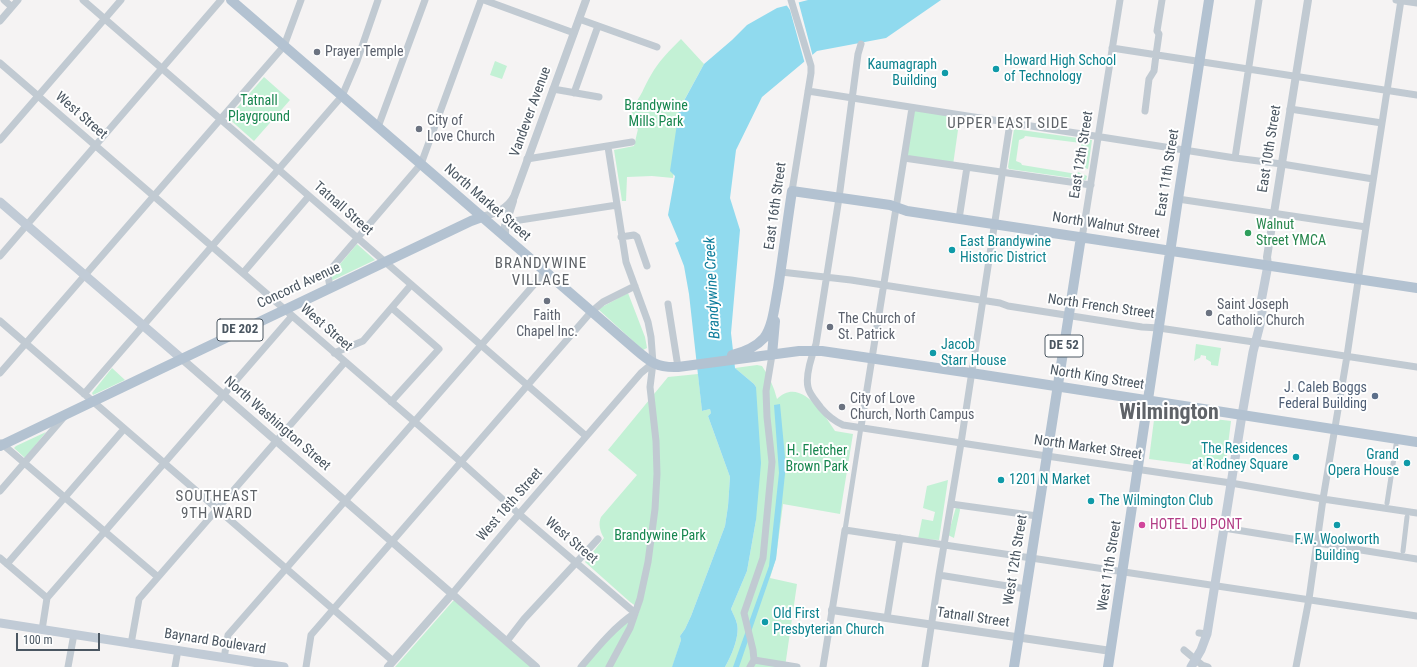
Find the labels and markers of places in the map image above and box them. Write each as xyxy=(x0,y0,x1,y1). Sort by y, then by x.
place label: Prayer Temple xyxy=(325,44,404,60)
marker: Prayer Temple xyxy=(312,47,322,57)
place label: Howard High School of Technology xyxy=(1004,53,1116,86)
place label: Kaumagraph Building xyxy=(867,57,937,90)
marker: Howard High School of Technology xyxy=(991,64,1001,74)
marker: Kaumagraph Building xyxy=(940,68,950,78)
place label: City of Love Church xyxy=(427,113,495,146)
marker: City of Love Church xyxy=(414,124,424,134)
place label: Walnut Street YMCA xyxy=(1256,217,1326,250)
marker: Walnut Street YMCA xyxy=(1243,228,1253,238)
place label: East Brandywine Historic District xyxy=(960,234,1051,266)
marker: East Brandywine Historic District xyxy=(947,245,957,255)
marker: Faith Chapel Inc. xyxy=(542,296,552,306)
place label: Saint Joseph Catholic Church xyxy=(1217,297,1305,330)
place label: Faith Chapel Inc. xyxy=(516,308,578,340)
marker: Saint Joseph Catholic Church xyxy=(1204,308,1214,318)
place label: The Church of St. Patrick xyxy=(838,311,915,344)
marker: The Church of St. Patrick xyxy=(825,322,835,332)
place label: Jacob Starr House xyxy=(941,337,1006,370)
marker: Jacob Starr House xyxy=(928,348,938,358)
place label: J. Caleb Boggs Federal Building xyxy=(1279,380,1367,412)
place label: City of Love Church, North Campus xyxy=(850,391,974,424)
marker: J. Caleb Boggs Federal Building xyxy=(1370,391,1380,401)
marker: City of Love Church, North Campus xyxy=(837,402,847,412)
place label: The Residences at Rodney Square xyxy=(1192,441,1288,474)
place label: Grand Opera House xyxy=(1328,447,1399,480)
marker: The Residences at Rodney Square xyxy=(1291,452,1301,462)
marker: Grand Opera House xyxy=(1402,458,1412,468)
place label: 1201 N Market xyxy=(1009,472,1090,488)
marker: 1201 N Market xyxy=(996,475,1006,485)
place label: The Wilmington Club xyxy=(1099,493,1213,509)
marker: The Wilmington Club xyxy=(1086,496,1096,506)
place label: HOTEL DU PONT xyxy=(1150,517,1242,533)
marker: HOTEL DU PONT xyxy=(1137,520,1147,530)
marker: F.W. Woolworth Building xyxy=(1332,520,1342,530)
place label: F.W. Woolworth Building xyxy=(1295,532,1379,564)
place label: Old First Presbyterian Church xyxy=(773,606,884,638)
marker: Old First Presbyterian Church xyxy=(760,617,770,627)

